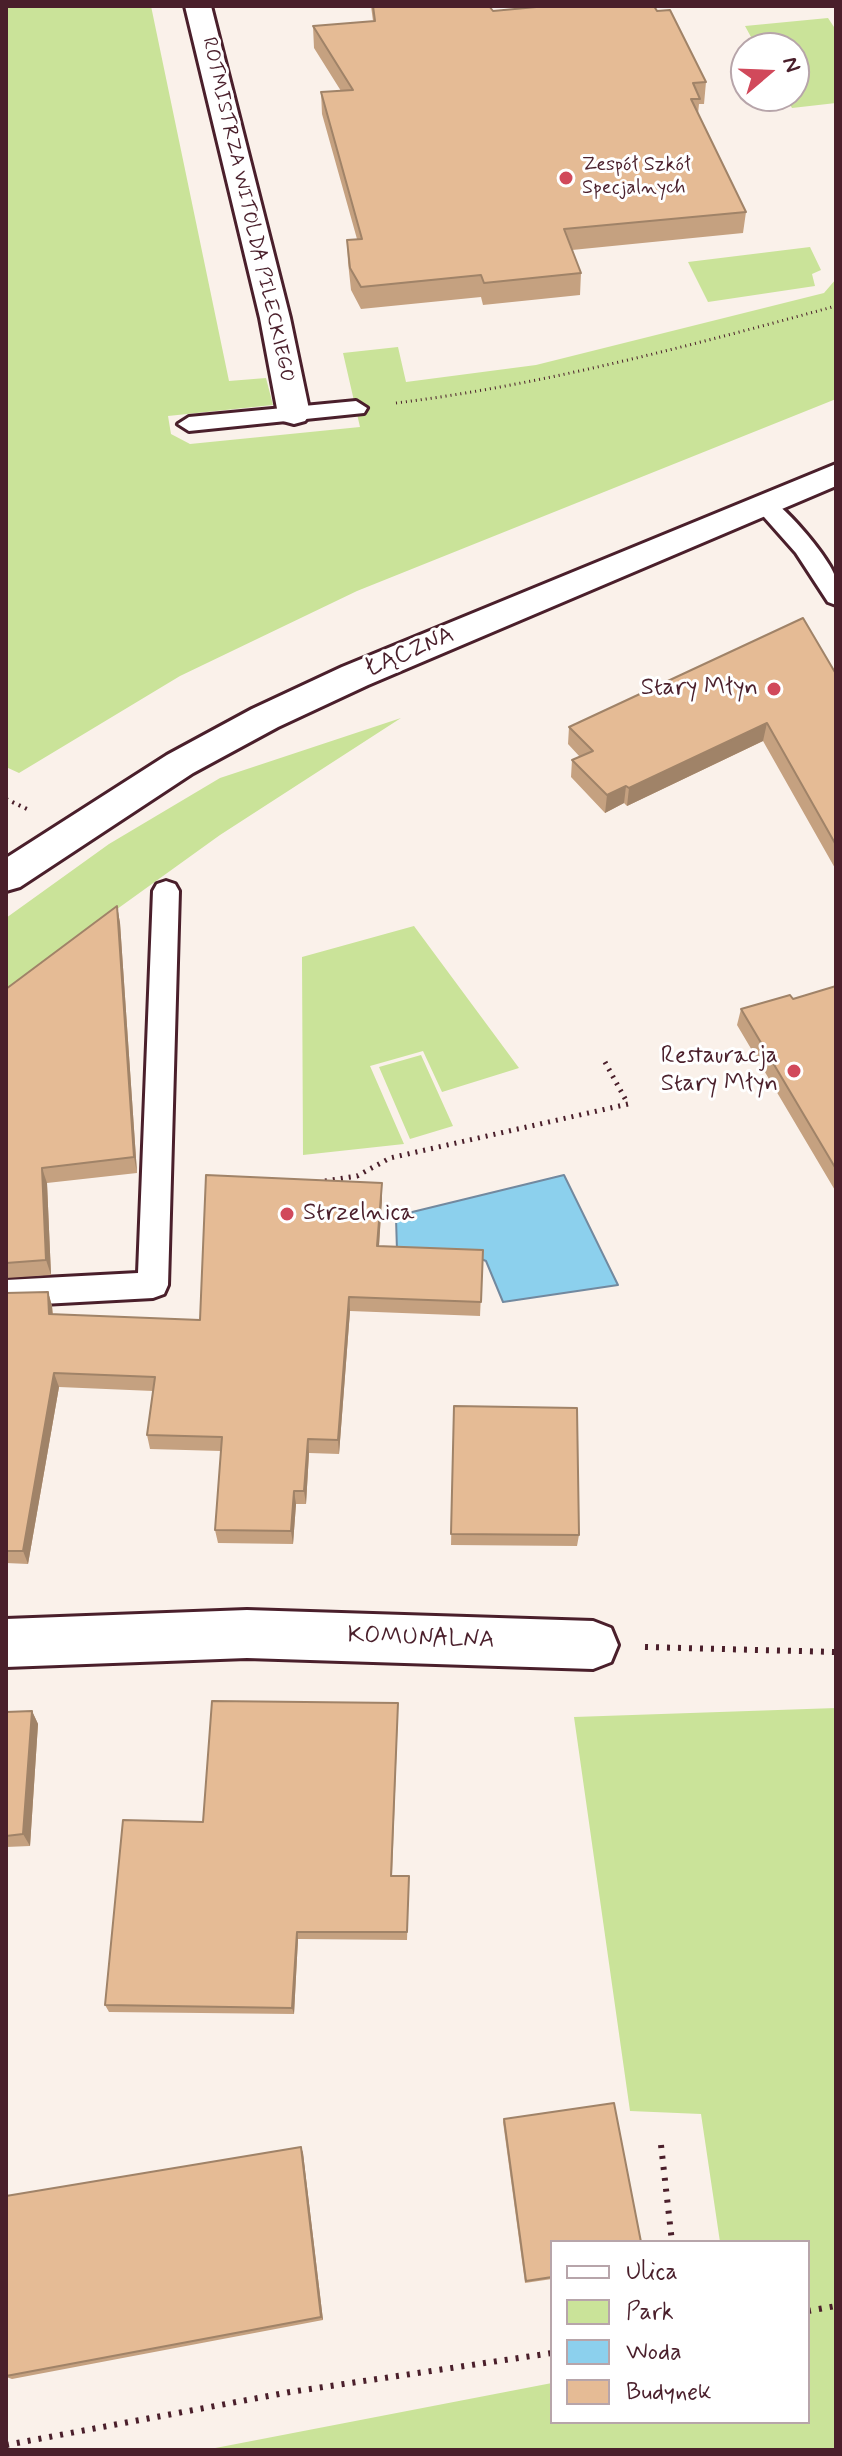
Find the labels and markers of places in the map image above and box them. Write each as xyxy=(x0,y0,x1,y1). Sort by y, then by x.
place label: Zespół Szkół Specjalnych xyxy=(582,154,691,201)
marker: Zespół Szkół Specjalnych xyxy=(557,169,575,187)
place label: Stary Młyn xyxy=(641,675,758,703)
marker: Stary Młyn xyxy=(765,680,783,698)
place label: Restauracja Stary Młyn xyxy=(661,1043,778,1099)
marker: Restauracja Stary Młyn xyxy=(785,1062,803,1080)
place label: Strzelnica xyxy=(303,1200,414,1228)
marker: Strzelnica xyxy=(278,1205,296,1223)

